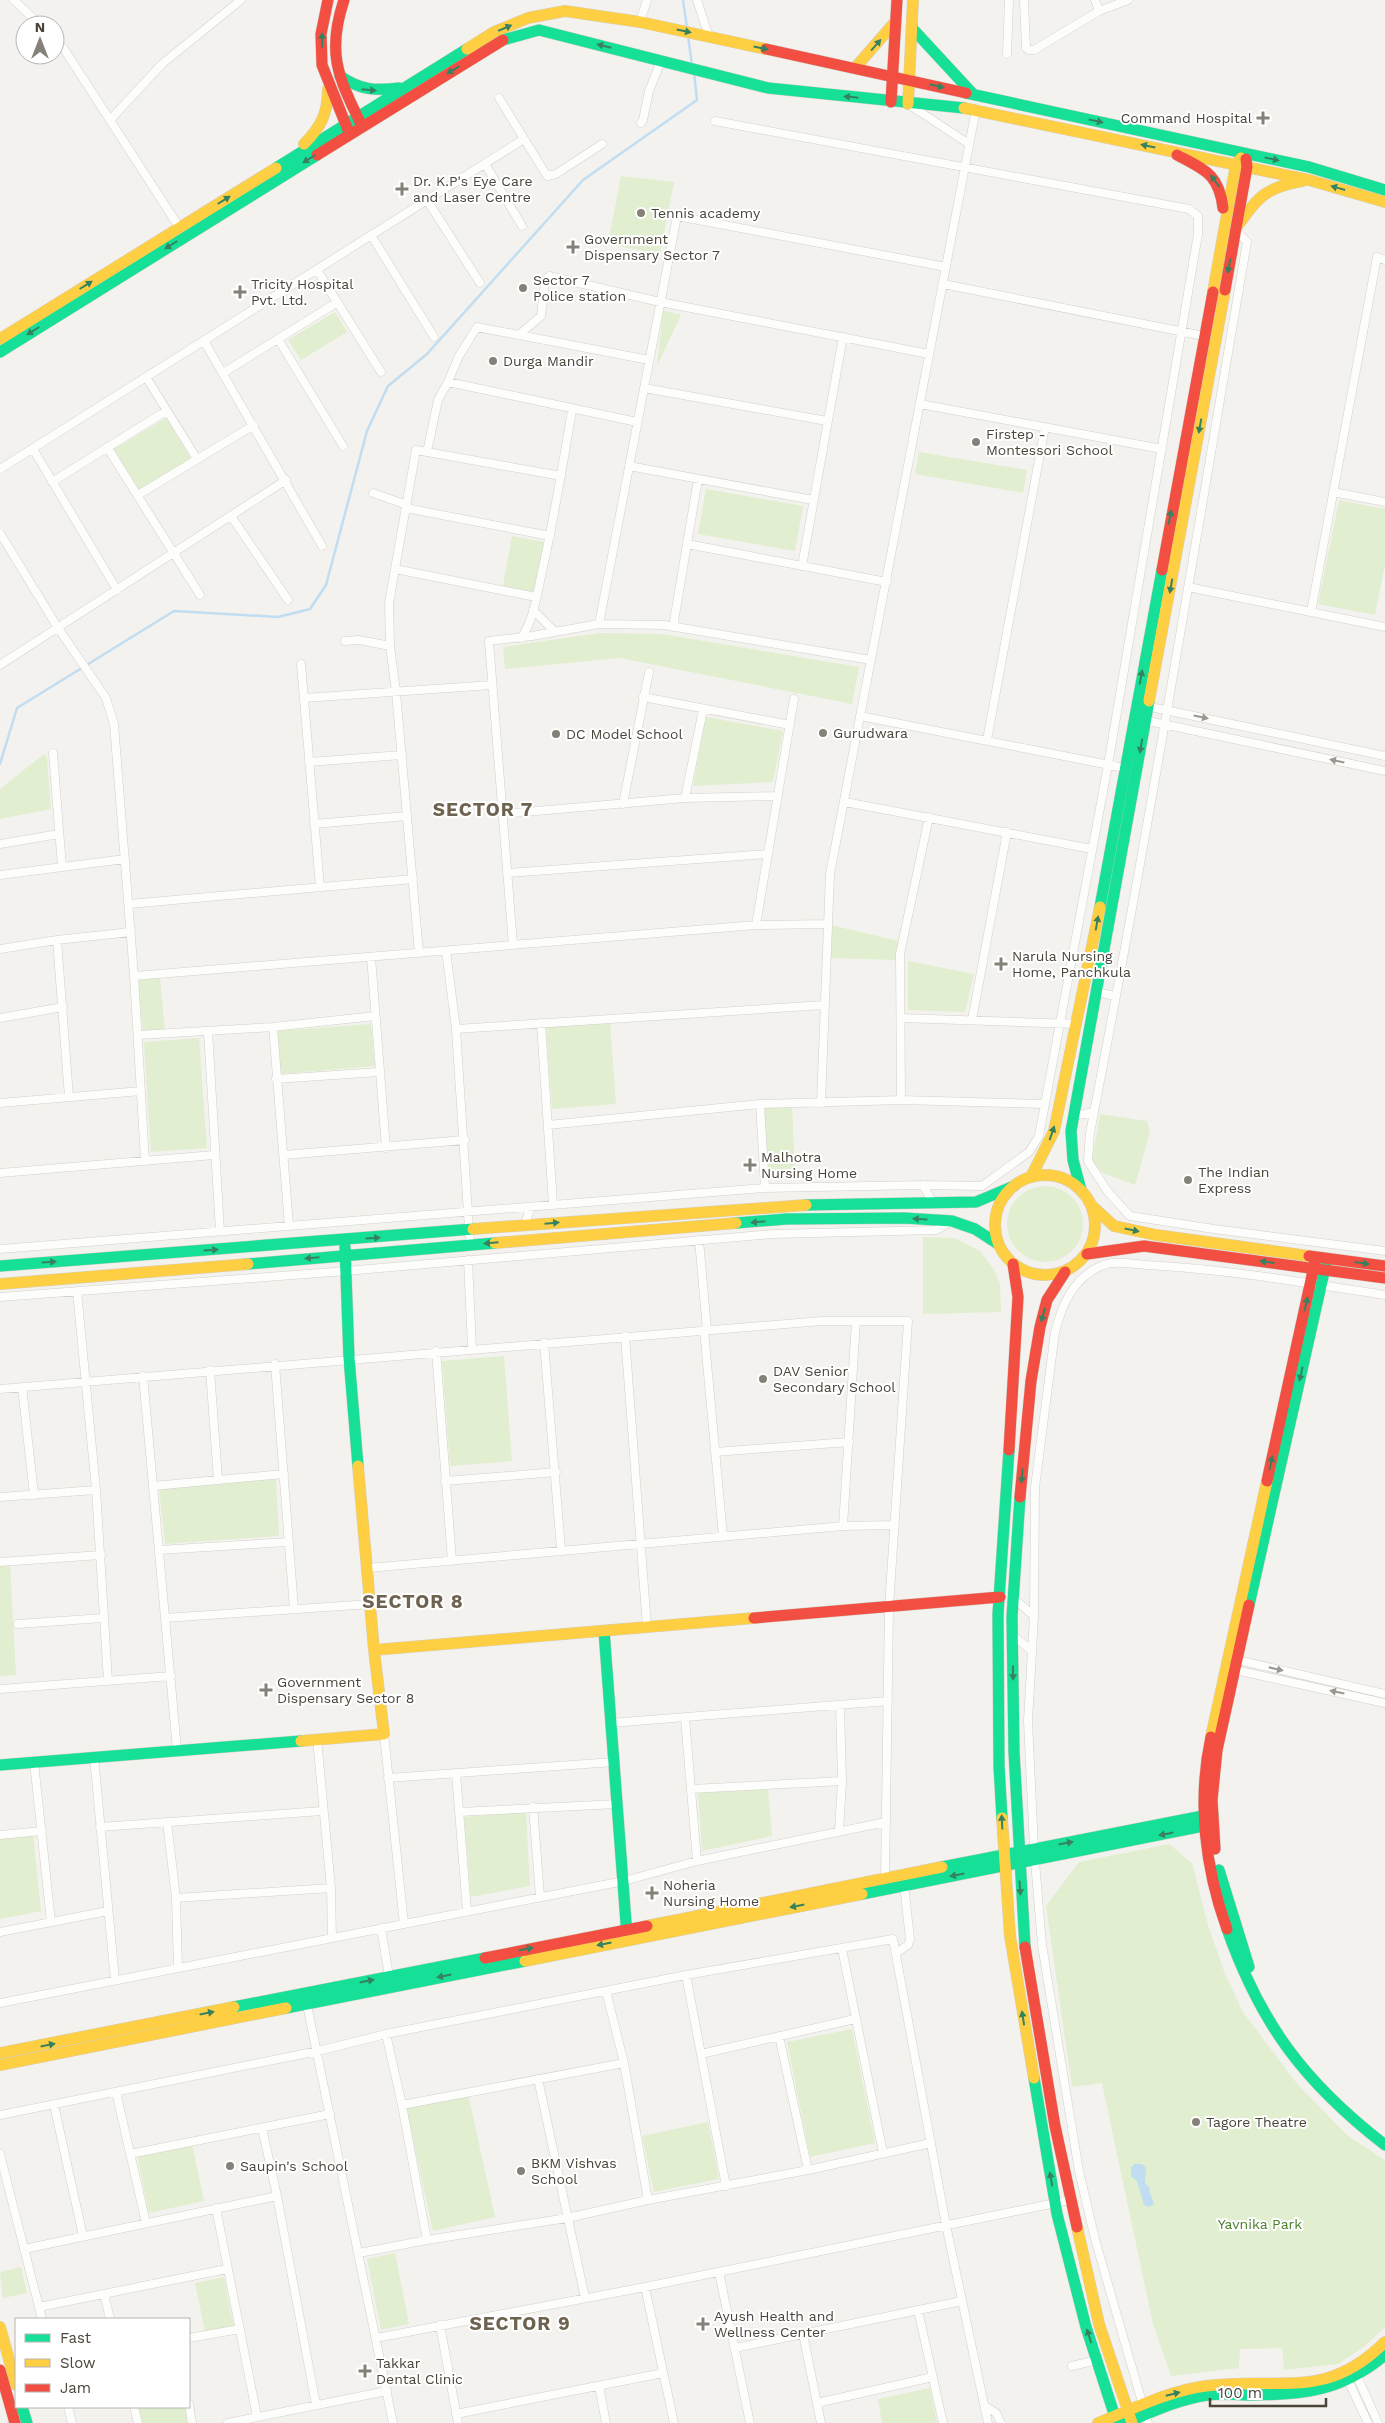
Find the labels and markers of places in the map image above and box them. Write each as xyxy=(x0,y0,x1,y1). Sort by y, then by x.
place label: Command Hospital xyxy=(1121,110,1253,126)
marker: Command Hospital xyxy=(1256,111,1270,125)
place label: Dr. K.P's Eye Care and Laser Centre xyxy=(413,173,532,205)
marker: Dr. K.P's Eye Care and Laser Centre xyxy=(395,182,409,196)
place label: Tennis academy xyxy=(651,205,761,221)
marker: Tennis academy xyxy=(635,207,647,219)
place label: Government Dispensary Sector 7 xyxy=(584,231,720,263)
marker: Government Dispensary Sector 7 xyxy=(566,240,580,254)
place label: Sector 7 Police station xyxy=(533,272,626,304)
place label: Tricity Hospital Pvt. Ltd. xyxy=(251,276,354,308)
marker: Sector 7 Police station xyxy=(517,282,529,294)
marker: Tricity Hospital Pvt. Ltd. xyxy=(233,285,247,299)
place label: Durga Mandir xyxy=(503,353,594,369)
marker: Durga Mandir xyxy=(487,355,499,367)
place label: Firstep - Montessori School xyxy=(986,426,1113,458)
marker: Firstep - Montessori School xyxy=(970,436,982,448)
place label: Gurudwara xyxy=(833,725,908,741)
place label: DC Model School xyxy=(566,726,683,742)
marker: Gurudwara xyxy=(817,727,829,739)
marker: DC Model School xyxy=(550,728,562,740)
place label: Narula Nursing Home, Panchkula xyxy=(1012,948,1131,980)
marker: Narula Nursing Home, Panchkula xyxy=(994,957,1008,971)
place label: Malhotra Nursing Home xyxy=(761,1149,857,1181)
marker: Malhotra Nursing Home xyxy=(743,1158,757,1172)
place label: The Indian Express xyxy=(1198,1164,1270,1196)
marker: The Indian Express xyxy=(1182,1174,1194,1186)
place label: DAV Senior Secondary School xyxy=(773,1363,896,1395)
marker: DAV Senior Secondary School xyxy=(757,1373,769,1385)
place label: Government Dispensary Sector 8 xyxy=(277,1674,414,1706)
marker: Government Dispensary Sector 8 xyxy=(259,1683,273,1697)
place label: Noheria Nursing Home xyxy=(663,1877,759,1909)
marker: Noheria Nursing Home xyxy=(645,1886,659,1900)
place label: Tagore Theatre xyxy=(1206,2114,1307,2130)
marker: Tagore Theatre xyxy=(1190,2116,1202,2128)
place label: BKM Vishvas School xyxy=(531,2155,617,2187)
place label: Saupin's School xyxy=(240,2158,349,2174)
marker: Saupin's School xyxy=(224,2160,236,2172)
marker: BKM Vishvas School xyxy=(515,2165,527,2177)
place label: Ayush Health and Wellness Center xyxy=(714,2308,834,2340)
marker: Ayush Health and Wellness Center xyxy=(696,2317,710,2331)
place label: Takkar Dental Clinic xyxy=(376,2355,463,2387)
marker: Takkar Dental Clinic xyxy=(358,2364,372,2378)

